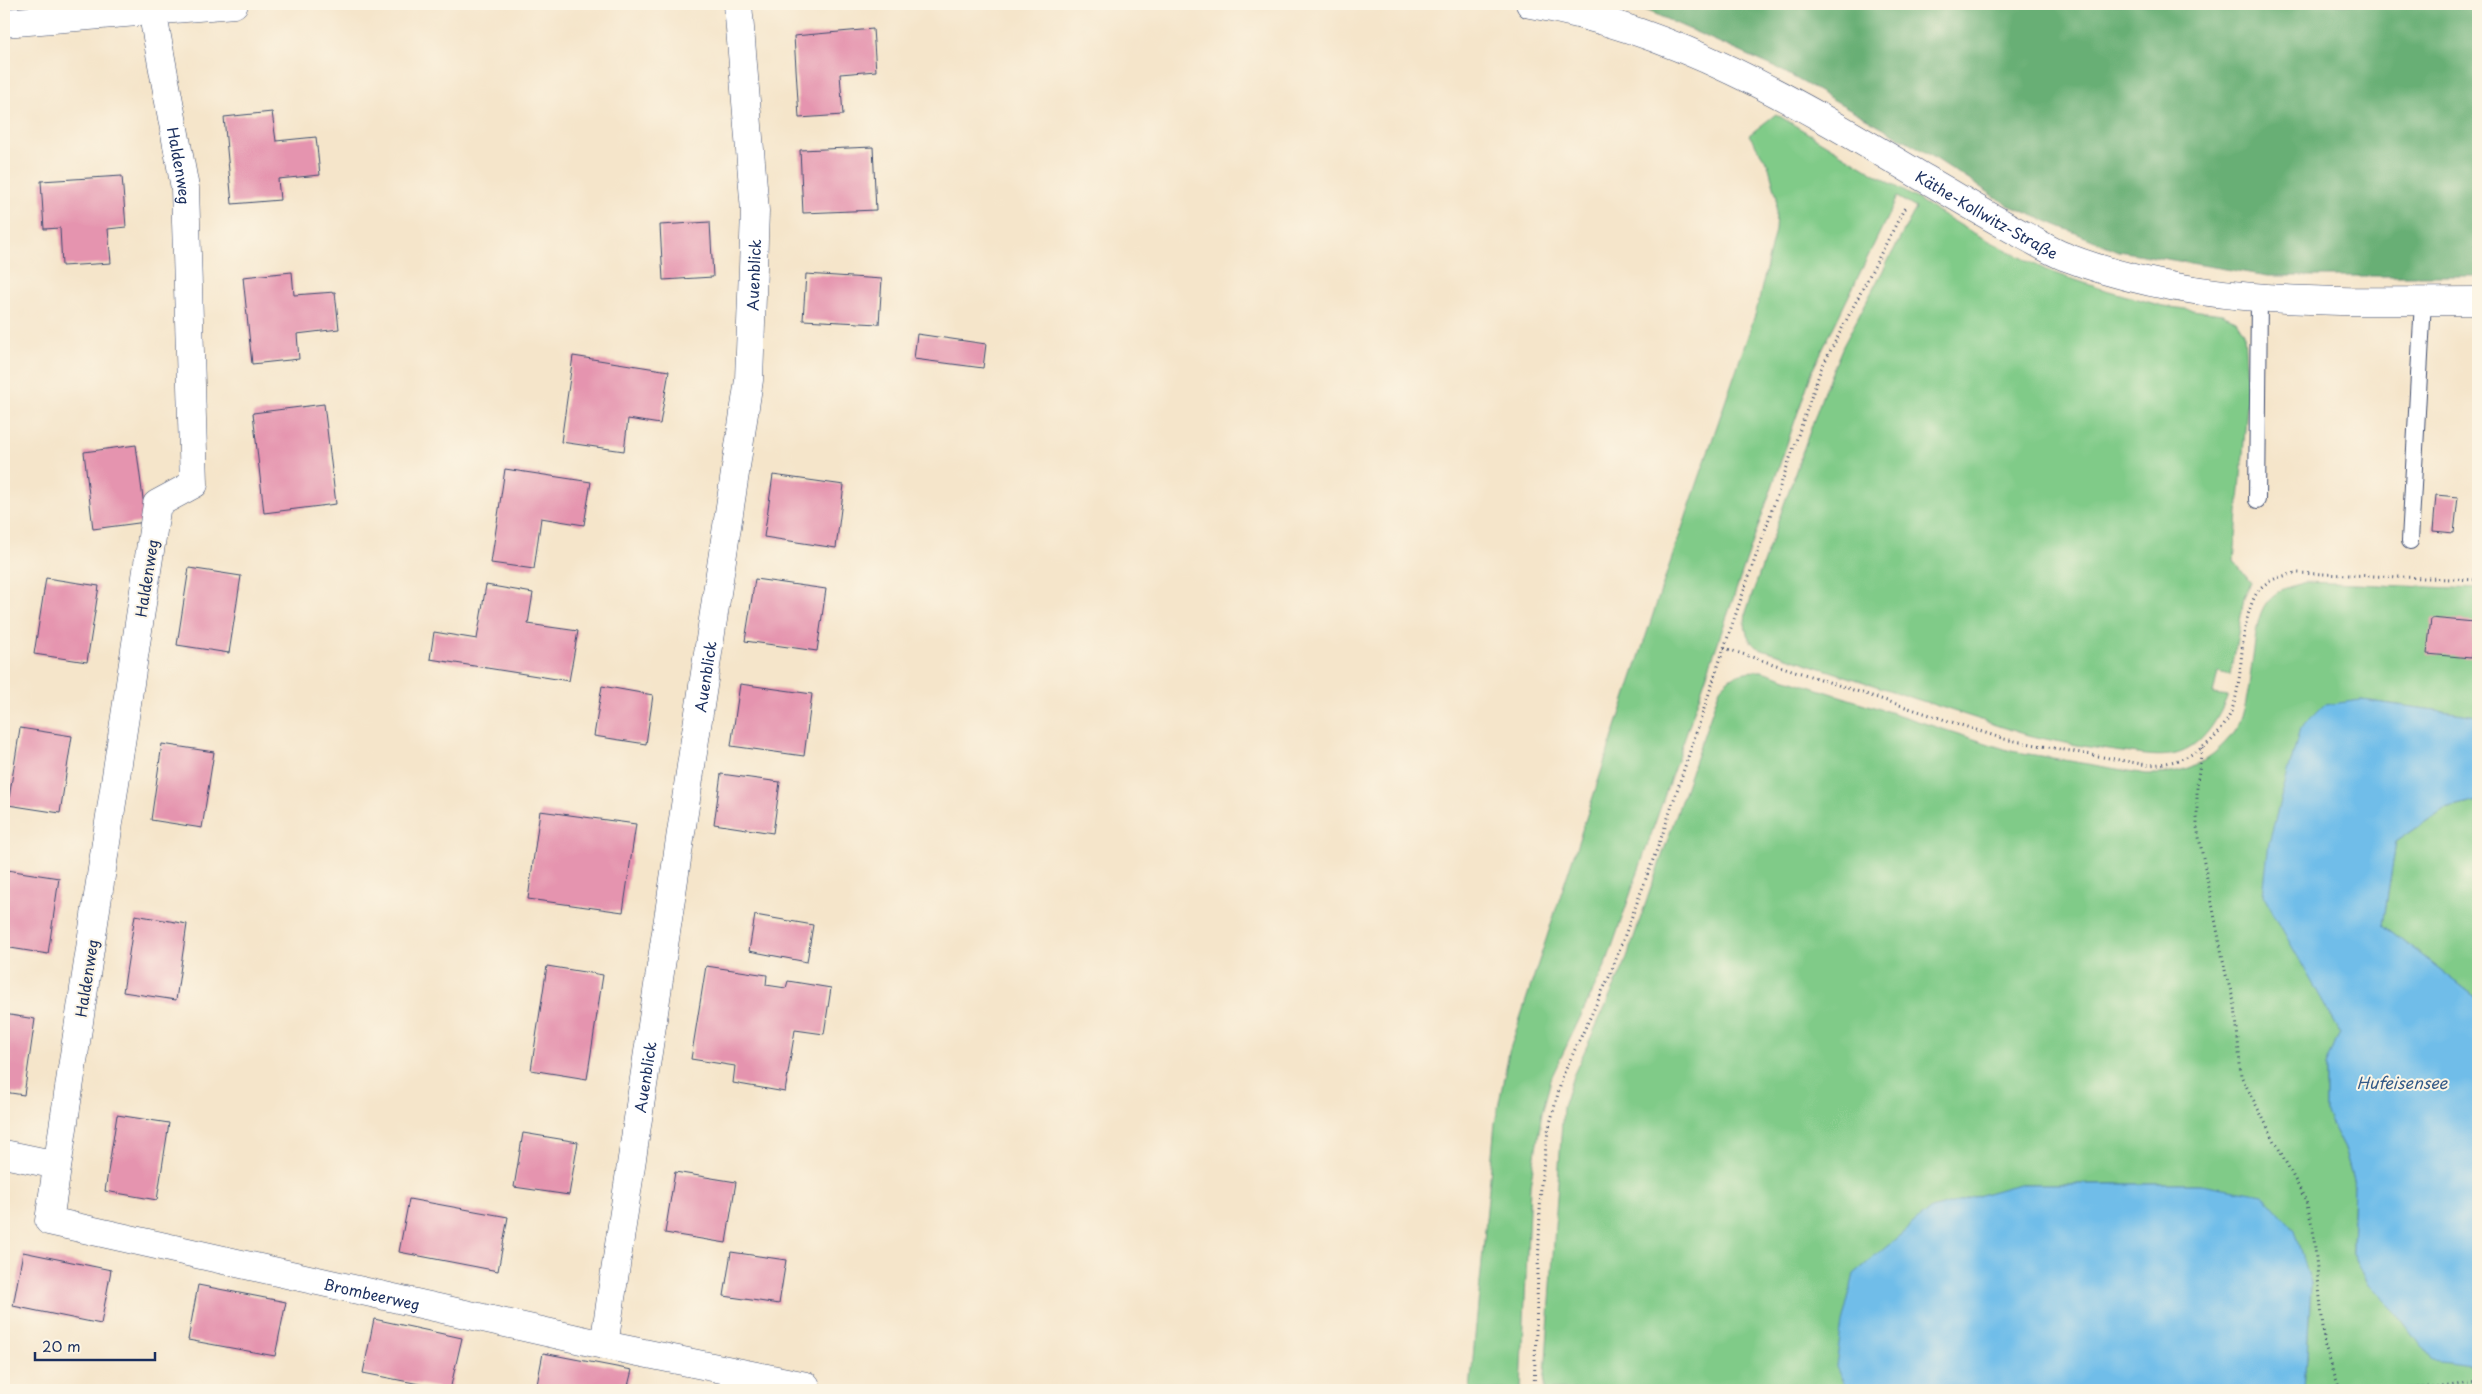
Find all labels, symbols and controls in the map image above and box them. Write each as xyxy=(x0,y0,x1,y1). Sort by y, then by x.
street label: Haldenweg xyxy=(162,125,197,205)
street label: Käthe-Kollwitz-Straße xyxy=(1912,164,2062,264)
street label: Auenblick xyxy=(740,239,765,311)
street label: Haldenweg xyxy=(128,537,164,619)
street label: Auenblick xyxy=(688,639,721,714)
street label: Haldenweg xyxy=(68,937,104,1019)
street label: Auenblick xyxy=(628,1040,661,1114)
water label: Hufeisensee xyxy=(2356,1070,2449,1094)
street label: Brombeerweg xyxy=(322,1271,422,1315)
scale bar xyxy=(35,1329,155,1361)
text: 20 m xyxy=(42,1334,81,1357)

